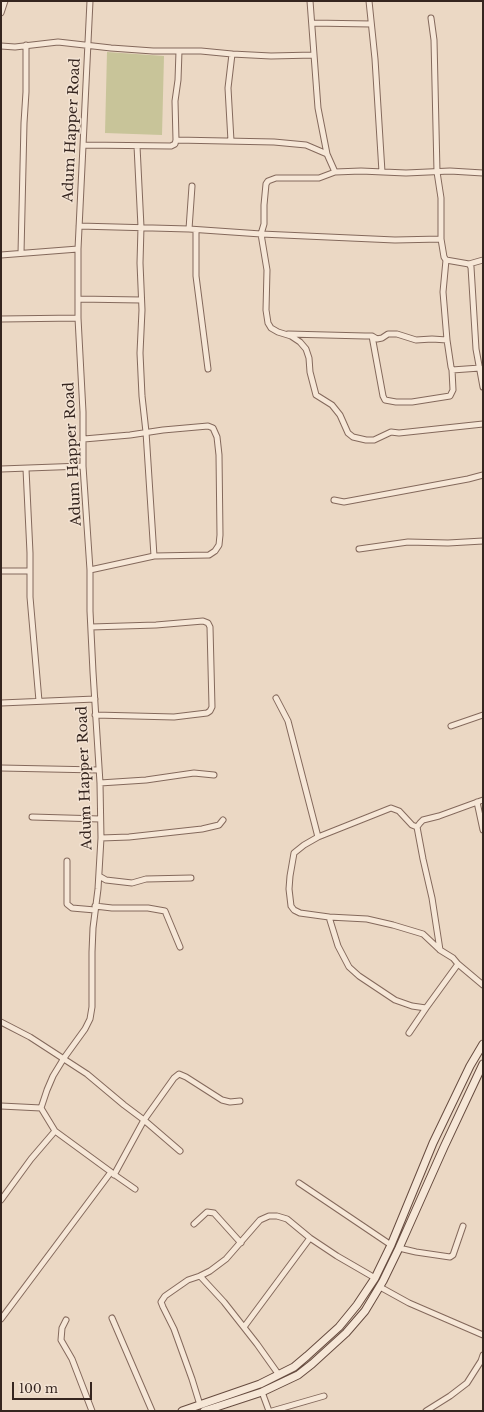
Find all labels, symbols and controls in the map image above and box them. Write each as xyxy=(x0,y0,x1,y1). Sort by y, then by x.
street label: Adum Happer Road xyxy=(60,58,84,202)
street label: Adum Happer Road xyxy=(61,382,85,526)
street label: Adum Happer Road xyxy=(74,706,96,850)
scale bar xyxy=(14,1374,94,1400)
text: 100 m xyxy=(19,1381,58,1396)

